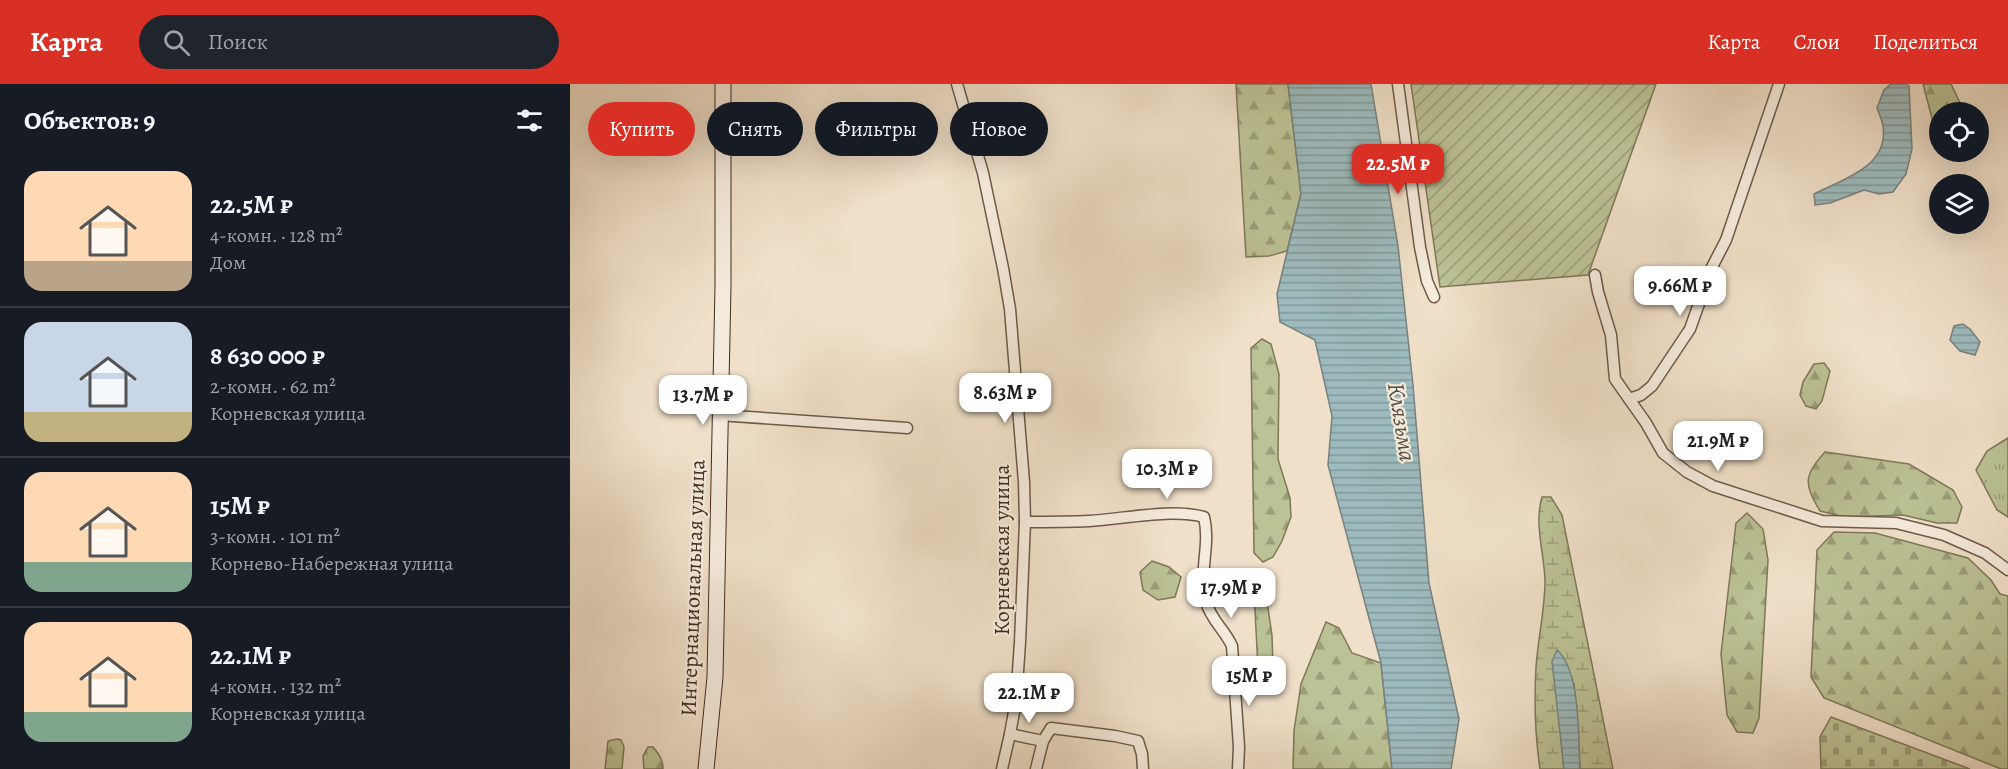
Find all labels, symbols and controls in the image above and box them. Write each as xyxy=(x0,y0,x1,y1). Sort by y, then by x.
search box xyxy=(139,15,559,69)
text: Карта xyxy=(30,23,103,61)
icon: search xyxy=(160,26,193,59)
text: Поиск xyxy=(208,27,268,57)
text: Карта xyxy=(1707,28,1760,56)
text: Слои xyxy=(1793,28,1840,56)
text: Поделиться xyxy=(1873,28,1978,56)
chip: Купить xyxy=(588,102,695,156)
chip: Снять xyxy=(707,102,803,156)
chip: Фильтры xyxy=(815,102,938,156)
chip: Новое xyxy=(950,102,1048,156)
map controls xyxy=(1929,102,1989,234)
button: locate xyxy=(1929,102,1989,162)
text: Объектов: 9 xyxy=(24,103,155,138)
icon: filters xyxy=(513,104,546,137)
pin: 22.5M ₽ xyxy=(1343,144,1453,195)
text: 22.5M ₽ xyxy=(1366,150,1430,177)
button: layers xyxy=(1929,174,1989,234)
text: 22.5M ₽ xyxy=(210,187,293,222)
icon: home xyxy=(72,195,144,267)
text: 4-комн. · 128 m² xyxy=(210,222,343,249)
text: Дом xyxy=(210,249,246,276)
pin: 9.66M ₽ xyxy=(1625,266,1735,317)
text: 9.66M ₽ xyxy=(1648,272,1712,299)
text: 8 630 000 ₽ xyxy=(210,338,325,373)
icon: home xyxy=(72,346,144,418)
text: 2-комн. · 62 m² xyxy=(210,373,336,400)
pin: 8.63M ₽ xyxy=(950,373,1060,424)
pin: 13.7M ₽ xyxy=(648,375,758,426)
text: 8.63M ₽ xyxy=(973,379,1037,406)
water label: Клязьма xyxy=(1380,380,1424,464)
text: 13.7M ₽ xyxy=(673,381,733,408)
text: Корневская улица xyxy=(210,400,366,427)
pin: 21.9M ₽ xyxy=(1663,421,1773,472)
text: 21.9M ₽ xyxy=(1687,427,1749,454)
pin: 10.3M ₽ xyxy=(1112,449,1222,500)
text: 10.3M ₽ xyxy=(1136,455,1198,482)
street label: Интернациональная улица xyxy=(674,458,713,717)
street label: Корневская улица xyxy=(987,464,1017,636)
text: 15M ₽ xyxy=(210,488,270,523)
icon: home xyxy=(72,496,144,568)
text: 3-комн. · 101 m² xyxy=(210,523,340,550)
text: Корнево-Набережная улица xyxy=(210,550,454,577)
pin: 17.9M ₽ xyxy=(1176,568,1286,619)
text: 17.9M ₽ xyxy=(1201,574,1261,601)
text: 22.1M ₽ xyxy=(210,638,291,673)
icon: home xyxy=(72,646,144,718)
pin: 15M ₽ xyxy=(1207,656,1291,707)
text: 15M ₽ xyxy=(1226,662,1272,689)
text: 4-комн. · 132 m² xyxy=(210,673,341,700)
pin: 22.1M ₽ xyxy=(974,673,1084,724)
text: 22.1M ₽ xyxy=(998,679,1060,706)
text: Корневская улица xyxy=(210,700,366,727)

